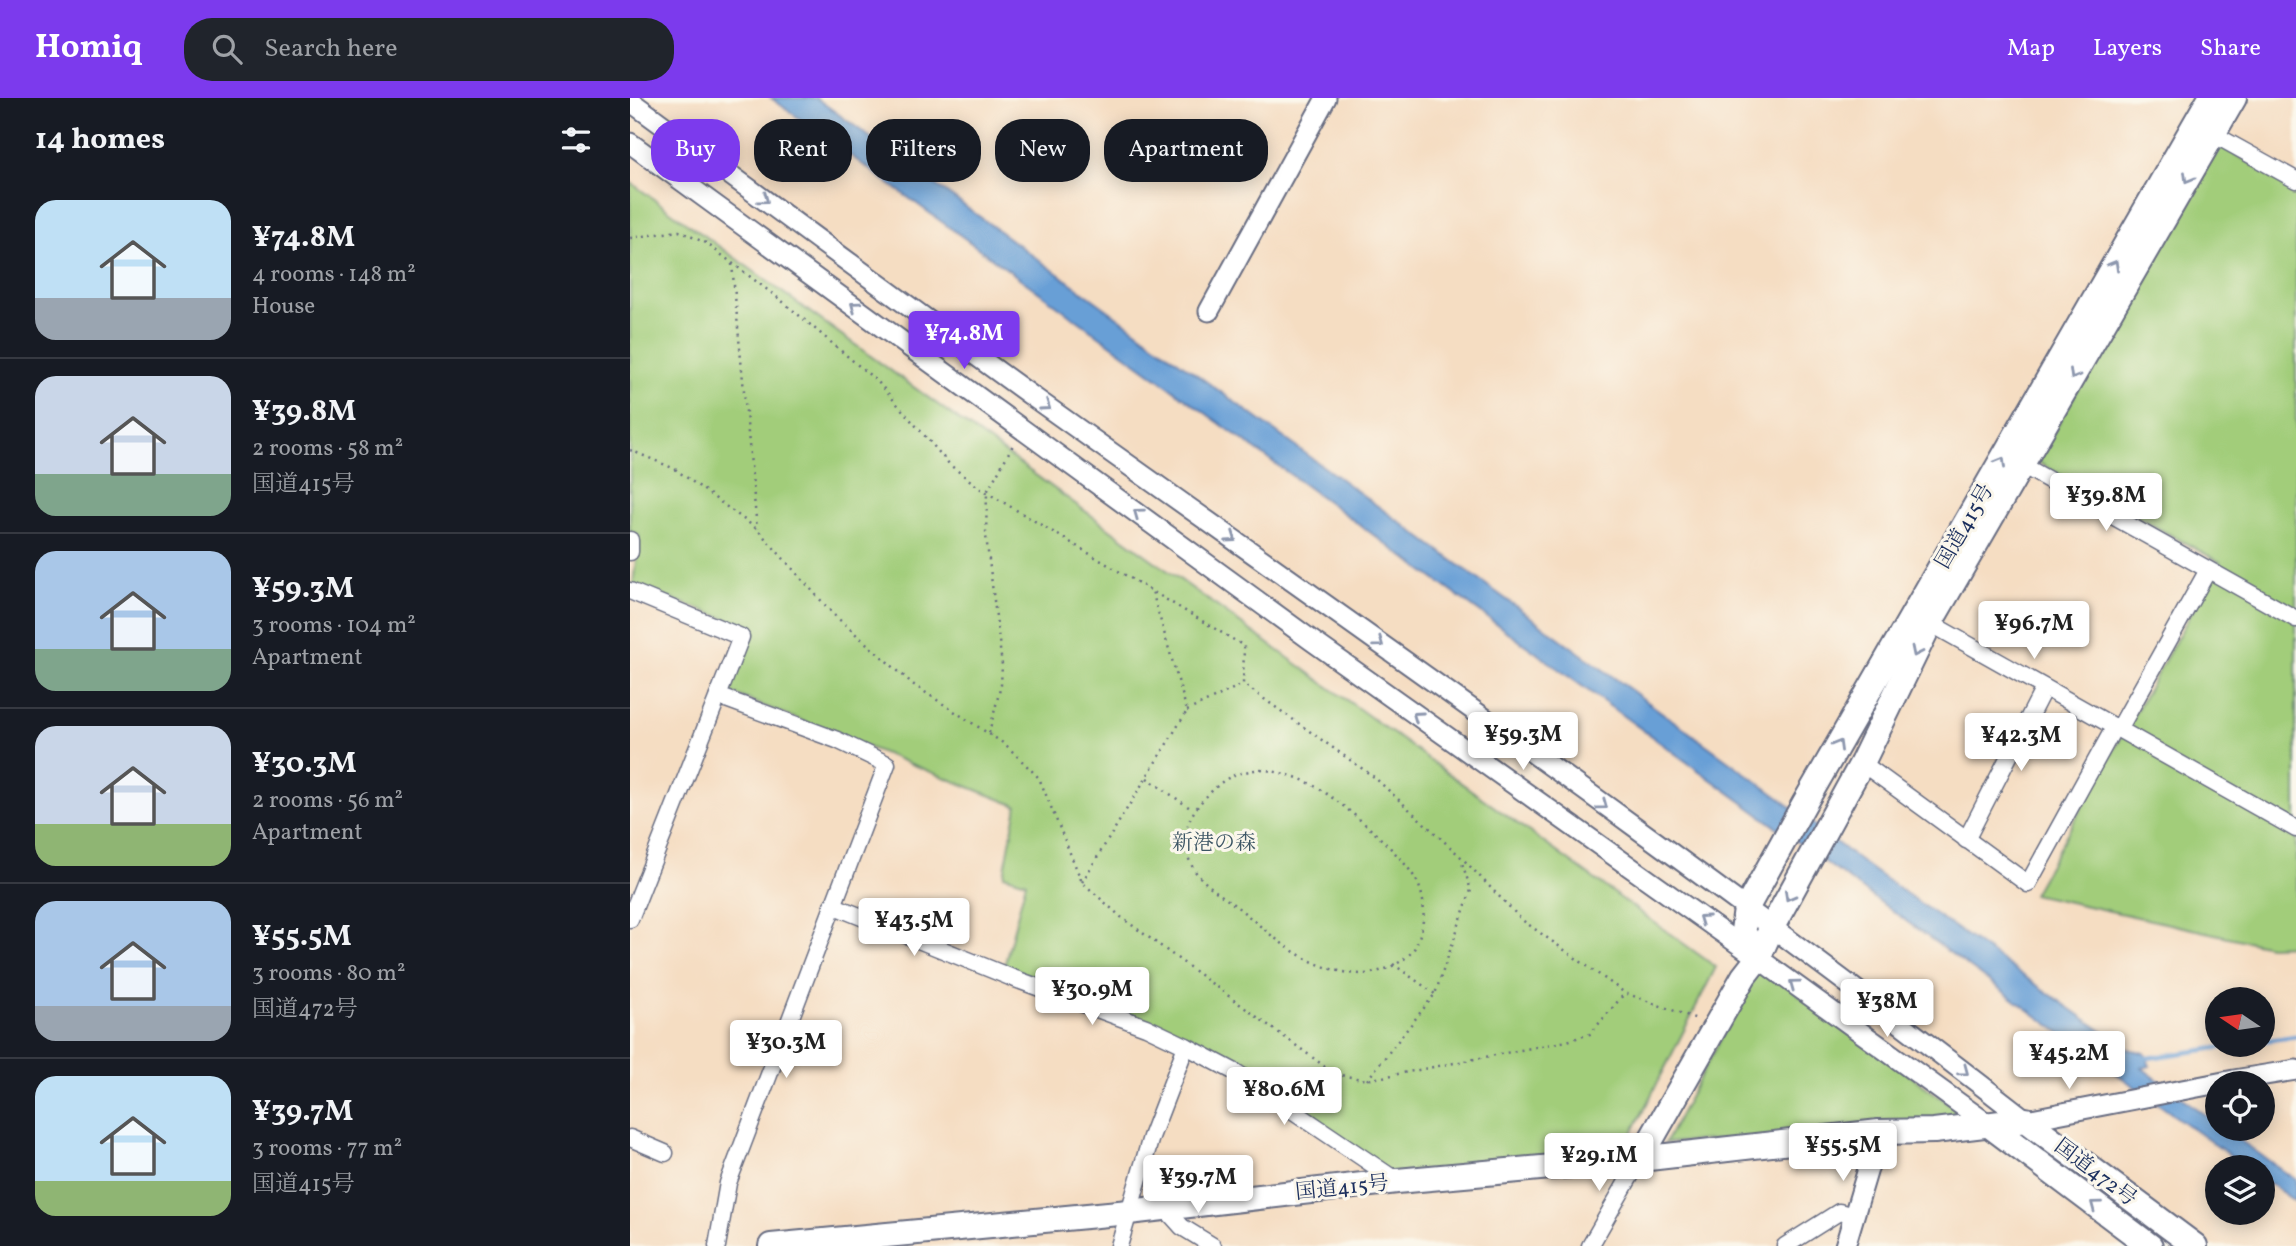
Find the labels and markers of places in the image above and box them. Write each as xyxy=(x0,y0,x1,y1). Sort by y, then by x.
pin: ¥74.8M xyxy=(907,312,1021,371)
pin: ¥39.8M xyxy=(2049,474,2163,533)
pin: ¥96.7M xyxy=(1977,602,2091,661)
pin: ¥59.3M xyxy=(1466,712,1580,772)
pin: ¥42.3M xyxy=(1964,714,2078,773)
pin: ¥43.5M xyxy=(857,898,971,958)
pin: ¥30.9M xyxy=(1035,968,1149,1027)
pin: ¥38M xyxy=(1846,979,1928,1039)
pin: ¥30.3M xyxy=(729,1020,843,1080)
pin: ¥45.2M xyxy=(2012,1032,2126,1091)
pin: ¥80.6M xyxy=(1227,1068,1341,1127)
pin: ¥55.5M xyxy=(1786,1124,1900,1183)
pin: ¥29.1M xyxy=(1542,1134,1656,1193)
pin: ¥39.7M xyxy=(1141,1156,1255,1215)

